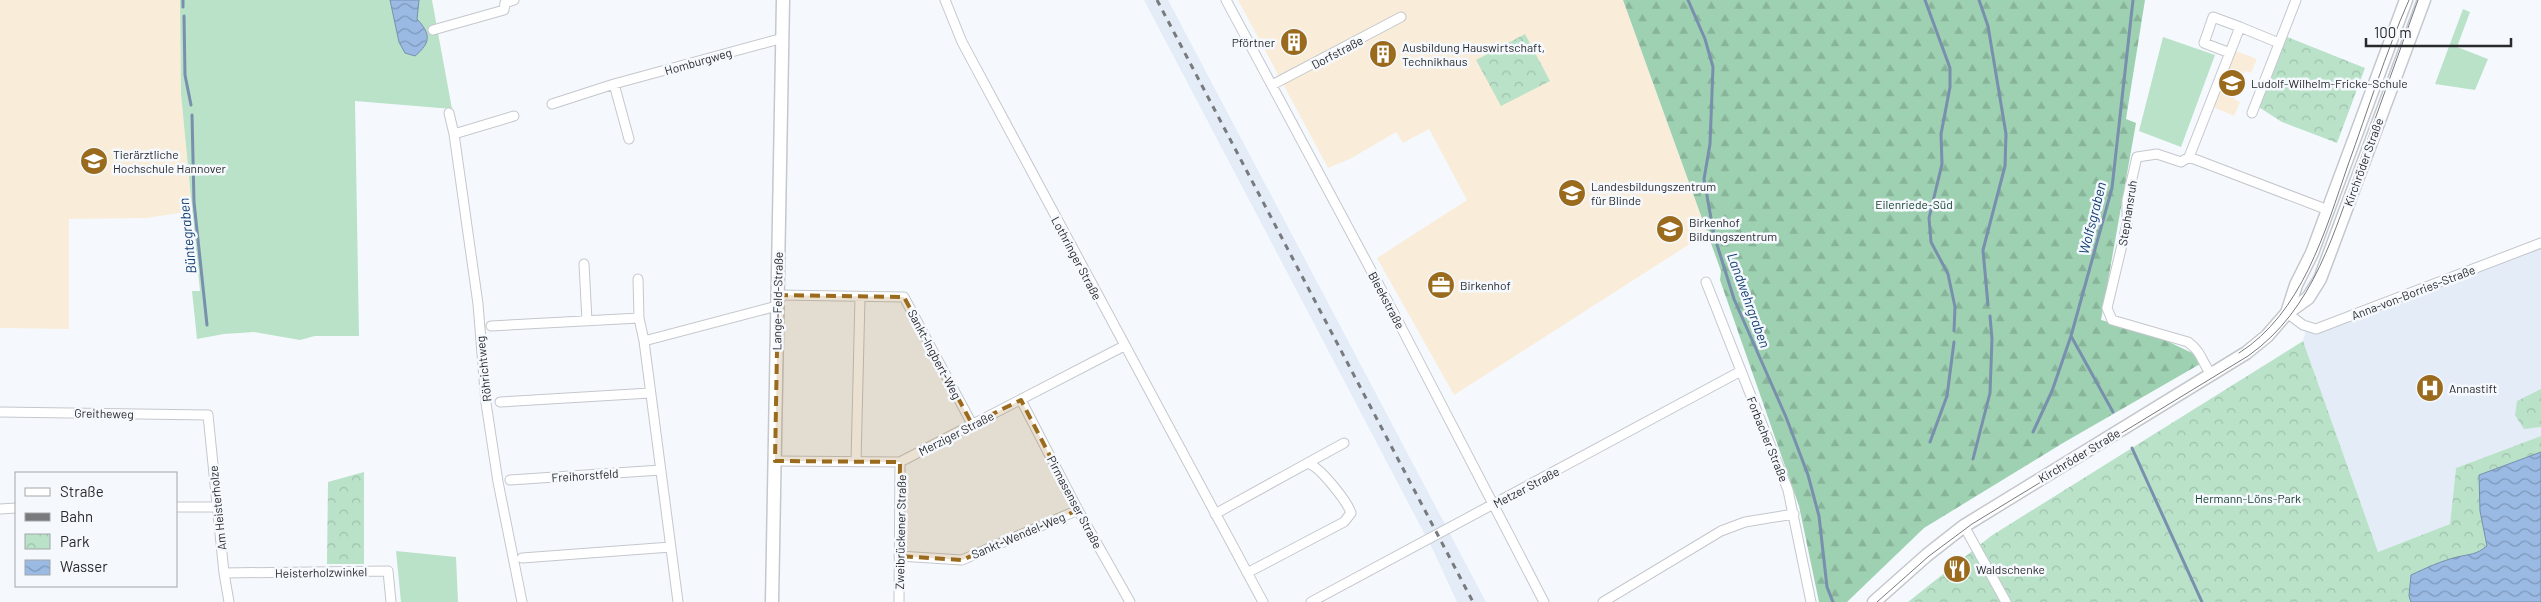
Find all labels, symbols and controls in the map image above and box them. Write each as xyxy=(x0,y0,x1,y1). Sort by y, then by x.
scale bar xyxy=(2366,15,2511,47)
text: 100 m xyxy=(2374,23,2412,41)
building icon: Pförtner xyxy=(1279,27,1309,57)
street label: Dorfstraße xyxy=(1309,33,1365,71)
place label: Pförtner xyxy=(1232,35,1276,49)
building icon: Ausbildung Hauswirtschaft, Technikhaus xyxy=(1368,39,1398,69)
place label: Ausbildung Hauswirtschaft, Technikhaus xyxy=(1402,40,1545,68)
street label: Homburgweg xyxy=(663,45,733,77)
school or university icon: Ludolf-Wilhelm-Fricke-Schule xyxy=(2217,68,2247,98)
place label: Ludolf-Wilhelm-Fricke-Schule xyxy=(2251,76,2408,90)
street label: Kirchröder Straße xyxy=(2341,116,2385,208)
school or university icon: Tierärztliche Hochschule Hannover xyxy=(79,146,109,176)
place label: Tierärztliche Hochschule Hannover xyxy=(113,147,227,175)
school or university icon: Landesbildungszentrum für Blinde xyxy=(1557,178,1587,208)
place label: Landesbildungszentrum für Blinde xyxy=(1591,179,1716,207)
street label: Stephansruh xyxy=(2115,179,2139,247)
water label: Wolfsgraben xyxy=(2075,180,2109,256)
water label: Büntegraben xyxy=(175,197,199,275)
park label: Eilenriede-Süd xyxy=(1875,197,1953,211)
street label: Lothringer Straße xyxy=(1049,214,1105,302)
school or university icon: Birkenhof Bildungszentrum xyxy=(1655,214,1685,244)
place label: Birkenhof Bildungszentrum xyxy=(1689,215,1777,243)
water label: Landwehrgraben xyxy=(1724,250,1774,350)
street label: Lange-Feld-Straße xyxy=(769,252,785,350)
street label: Anna-von-Borries-Straße xyxy=(2349,262,2477,322)
street label: Bleekstraße xyxy=(1366,269,1408,331)
office icon: Birkenhof xyxy=(1426,270,1456,300)
place label: Birkenhof xyxy=(1460,278,1511,292)
street label: Sankt-Ingbert-Weg xyxy=(905,307,965,401)
street label: Röhrichtweg xyxy=(473,335,493,403)
hospital icon: Annastift xyxy=(2415,373,2445,403)
place label: Annastift xyxy=(2449,381,2497,395)
street label: Forbacher Straße xyxy=(1745,394,1791,484)
street label: Greitheweg xyxy=(74,405,134,421)
street label: Merziger Straße xyxy=(916,408,996,458)
street label: Kirchröder Straße xyxy=(2036,425,2122,485)
street label: Pirmasenser Straße xyxy=(1045,453,1105,551)
street label: Metzer Straße xyxy=(1491,464,1561,510)
street label: Am Heisterholze xyxy=(206,465,228,551)
street label: Freihorstfeld xyxy=(551,466,619,484)
legend xyxy=(15,472,178,587)
street label: Zweibrückener Straße xyxy=(892,474,908,590)
text: Straße xyxy=(60,482,104,500)
park label: Hermann-Löns-Park xyxy=(2195,491,2301,505)
text: Bahn xyxy=(60,507,93,525)
street label: Sankt-Wendel-Weg xyxy=(969,509,1067,561)
text: Park xyxy=(60,532,90,550)
restaurant icon: Waldschenke xyxy=(1942,554,1972,584)
text: Wasser xyxy=(60,557,108,575)
place label: Waldschenke xyxy=(1976,562,2045,576)
street label: Heisterholzwinkel xyxy=(275,564,367,580)

